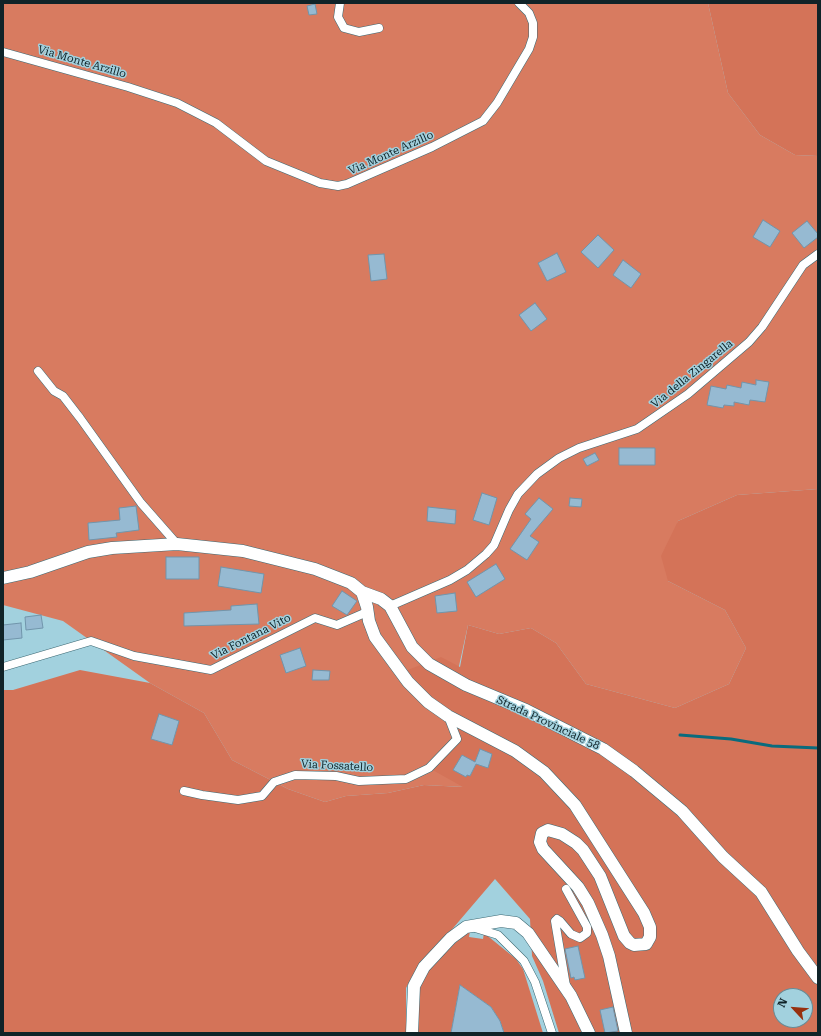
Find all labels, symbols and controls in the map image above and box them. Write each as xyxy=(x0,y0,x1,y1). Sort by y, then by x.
street label: Via Monte Arzillo xyxy=(36,43,128,81)
street label: Via Monte Arzillo xyxy=(347,128,435,178)
street label: Via della Zingarella xyxy=(649,337,735,411)
street label: Via Fontana Vito xyxy=(209,611,293,663)
street label: Strada Provinciale 58 xyxy=(494,693,602,753)
street label: Via Fossatello xyxy=(300,758,374,774)
north arrow xyxy=(773,988,813,1028)
text: N xyxy=(775,996,790,1010)

